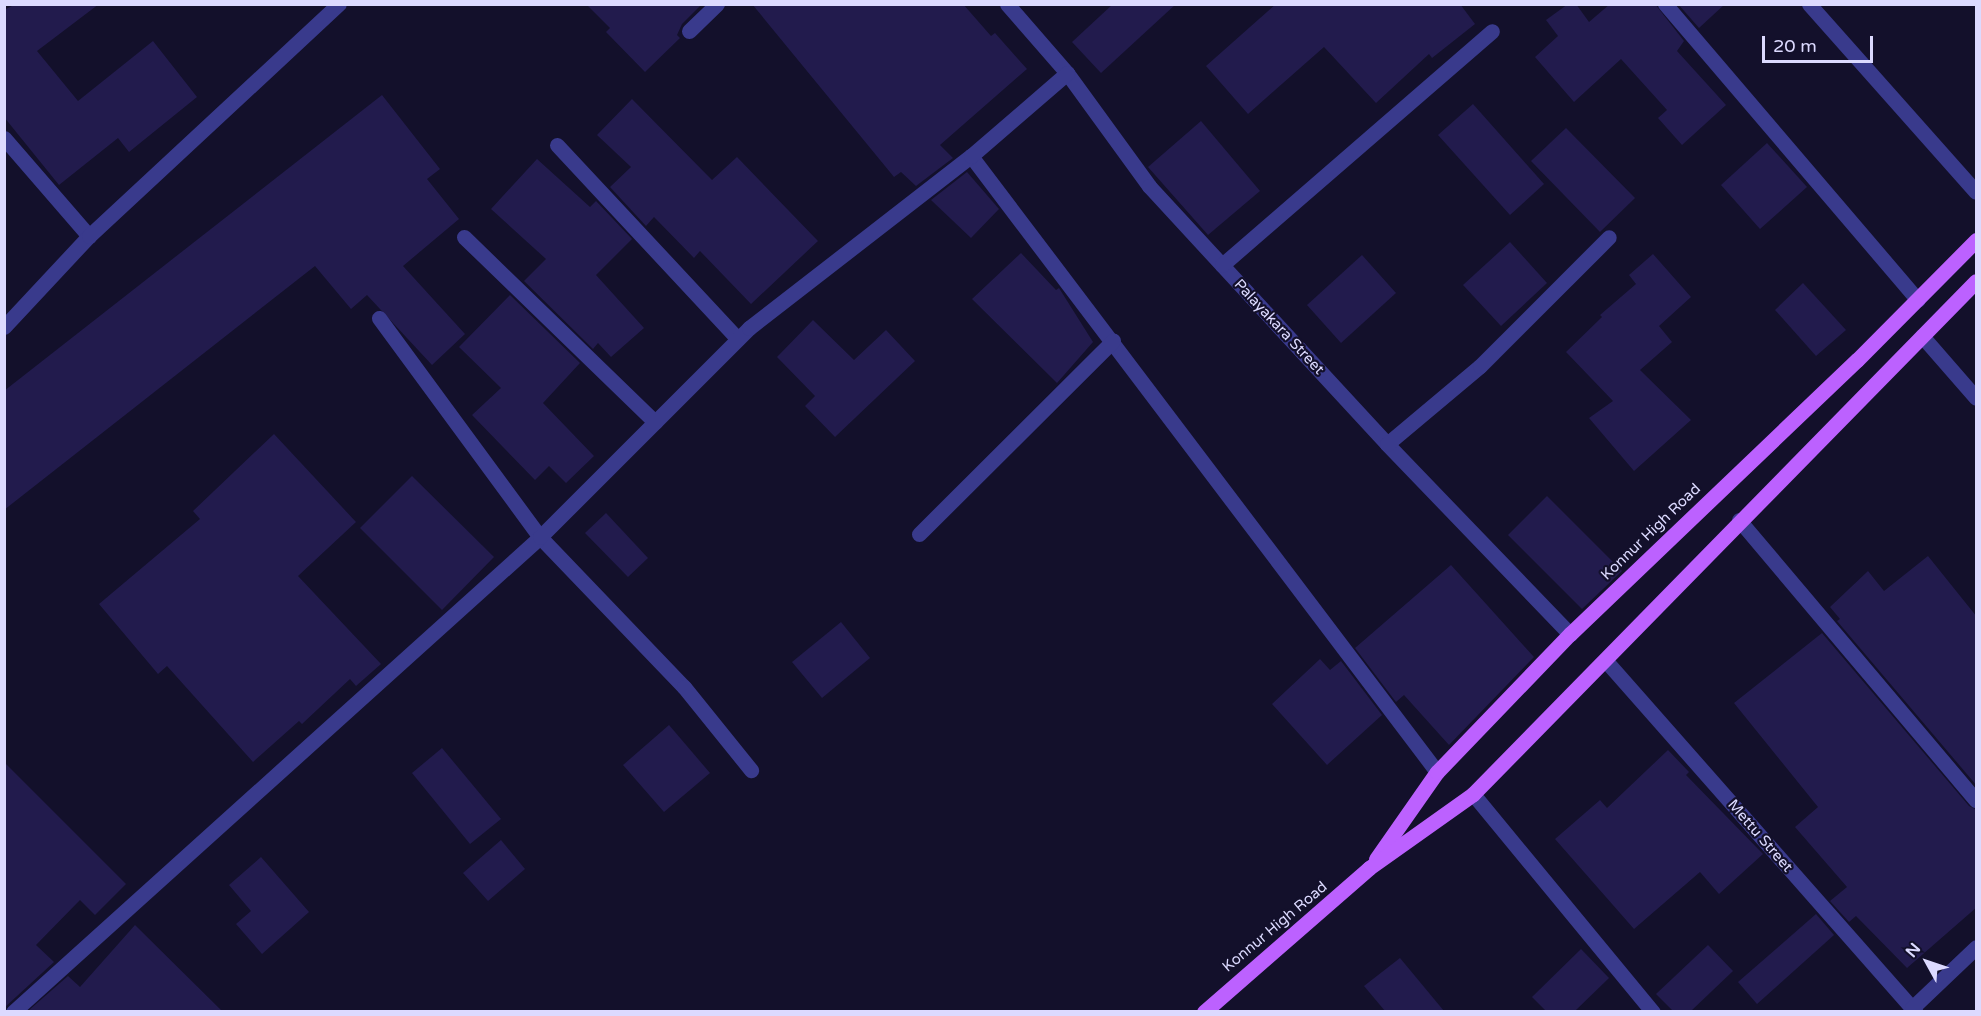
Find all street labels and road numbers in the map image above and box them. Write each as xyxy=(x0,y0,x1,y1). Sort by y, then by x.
street label: Palayakara Street xyxy=(1230,276,1328,378)
street label: Konnur High Road xyxy=(1598,480,1704,584)
street label: Mettu Street xyxy=(1724,796,1796,876)
street label: Konnur High Road xyxy=(1219,878,1331,976)

